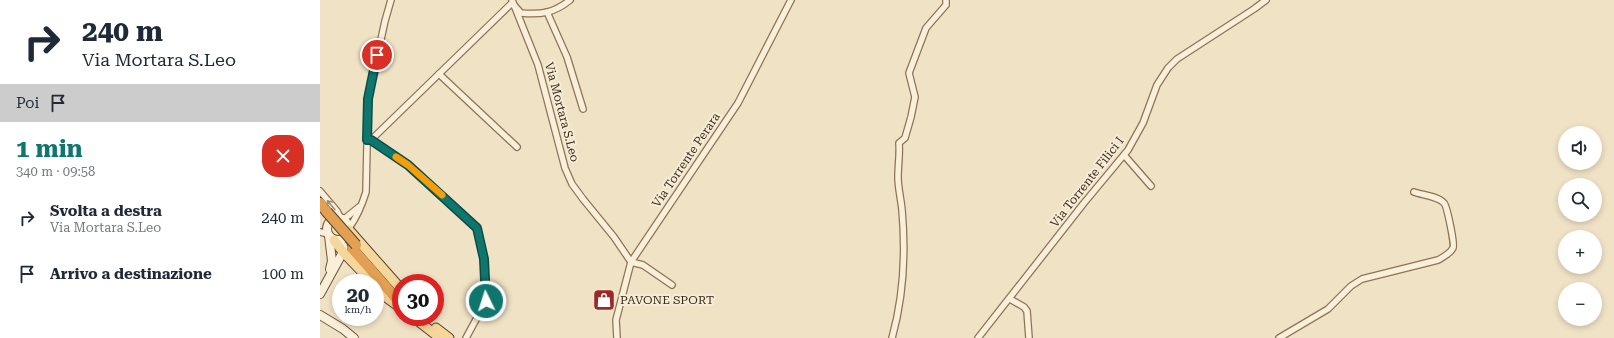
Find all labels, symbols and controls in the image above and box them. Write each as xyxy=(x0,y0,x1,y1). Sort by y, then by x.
text: 240 m xyxy=(82,15,163,48)
icon: right xyxy=(16,16,68,68)
pin xyxy=(360,38,394,72)
icon: arrive xyxy=(366,44,388,66)
text: Via Mortara S.Leo xyxy=(82,49,236,70)
street label: Via Mortara S.Leo xyxy=(542,61,582,163)
icon: arrive xyxy=(47,92,69,114)
text: Poi xyxy=(16,94,39,112)
street label: Via Torrente Perara xyxy=(649,110,723,210)
map controls xyxy=(1558,126,1602,326)
button: sound xyxy=(1558,126,1602,170)
street label: Via Torrente Filici I xyxy=(1047,134,1127,230)
text: 1 min xyxy=(16,135,83,163)
button: close xyxy=(262,135,304,177)
text: 340 m · 09:58 xyxy=(16,164,95,179)
button: search xyxy=(1558,178,1602,222)
one-way arrow xyxy=(327,199,336,210)
text: Svolta a destra xyxy=(50,202,162,220)
icon: right xyxy=(16,207,38,229)
text: 240 m xyxy=(261,209,304,227)
text: Via Mortara S.Leo xyxy=(50,220,161,235)
button: + xyxy=(1558,230,1602,274)
icon: arrive xyxy=(16,263,38,285)
text: Arrivo a destinazione xyxy=(50,265,212,283)
text: 100 m xyxy=(261,265,304,283)
speed limit sign: 30 xyxy=(392,274,444,326)
position arrow xyxy=(465,280,507,322)
button: − xyxy=(1558,282,1602,326)
text: 20 xyxy=(347,283,369,307)
shop icon: PAVONE SPORT xyxy=(591,287,617,313)
place label: PAVONE SPORT xyxy=(620,293,714,307)
text: km/h xyxy=(345,304,371,315)

